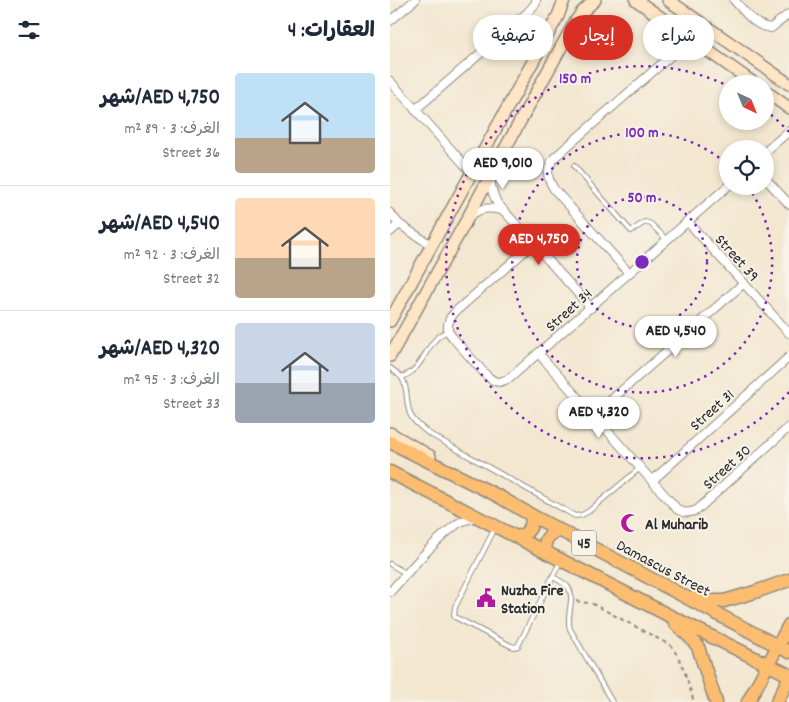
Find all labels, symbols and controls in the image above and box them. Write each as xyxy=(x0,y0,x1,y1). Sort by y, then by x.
chip: تصفية xyxy=(473,15,553,60)
chip: إيجار xyxy=(563,15,633,60)
chip: شراء xyxy=(643,15,714,60)
icon: filters xyxy=(15,16,43,44)
text: العقارات: 4 xyxy=(288,17,375,47)
text: 150 m xyxy=(559,69,591,91)
north arrow xyxy=(719,75,774,130)
map controls xyxy=(719,75,774,195)
text: AED 4,750/شهر xyxy=(101,84,220,114)
icon: home xyxy=(275,93,335,153)
text: الغرف: 3 · 89 m² xyxy=(124,118,220,141)
text: 100 m xyxy=(625,123,659,145)
button: locate xyxy=(719,140,774,195)
text: Street 36 xyxy=(163,142,220,165)
pin: AED 9,010 xyxy=(446,148,560,190)
text: AED 9,010 xyxy=(473,152,533,175)
text: 50 m xyxy=(628,188,656,210)
text: AED 4,540/شهر xyxy=(100,210,220,240)
icon: home xyxy=(275,218,335,278)
pin: AED 4,750 xyxy=(482,224,596,266)
text: AED 4,750 xyxy=(509,228,569,251)
street label: Street 39 xyxy=(709,230,764,288)
text: الغرف: 3 · 92 m² xyxy=(124,244,220,267)
centre of rings xyxy=(633,253,651,271)
text: Street 32 xyxy=(163,268,220,291)
street label: Street 34 xyxy=(541,283,598,338)
pin: AED 4,540 xyxy=(619,316,733,358)
text: AED 4,540 xyxy=(646,320,706,343)
text: AED 4,320/شهر xyxy=(100,335,220,365)
icon: home xyxy=(275,343,335,403)
text: الغرف: 3 · 95 m² xyxy=(123,369,220,392)
street label: Street 31 xyxy=(685,385,740,437)
text: Street 33 xyxy=(163,393,220,416)
pin: AED 4,320 xyxy=(542,396,656,439)
text: AED 4,320 xyxy=(569,401,629,424)
street label: Street 30 xyxy=(698,440,757,496)
mosque icon: Al Muharib xyxy=(619,512,641,534)
place label: Al Muharib xyxy=(645,514,708,537)
road number: 45 xyxy=(572,530,596,556)
street label: Damascus Street xyxy=(612,535,714,604)
place label: Nuzha Fire Station xyxy=(501,580,563,621)
public building icon: Nuzha Fire Station xyxy=(475,587,497,609)

